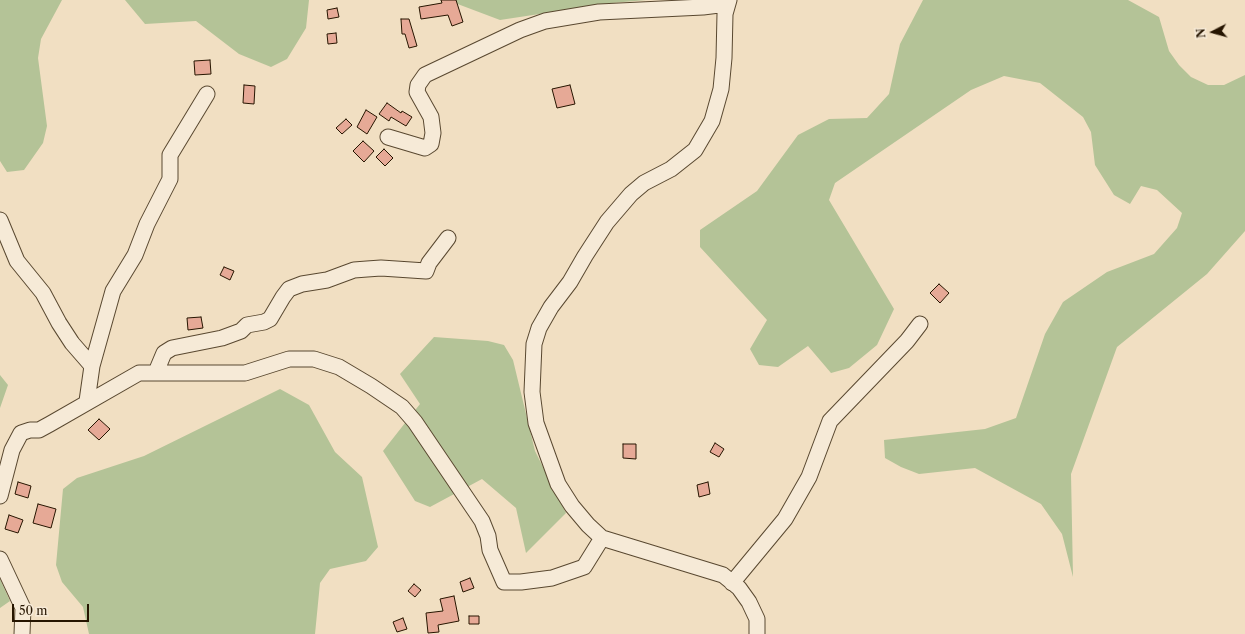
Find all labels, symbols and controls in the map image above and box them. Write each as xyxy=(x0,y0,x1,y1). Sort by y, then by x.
north arrow xyxy=(1193,12,1233,52)
text: N xyxy=(1194,28,1209,39)
scale bar xyxy=(14,596,91,622)
text: 50 m xyxy=(19,603,48,618)

